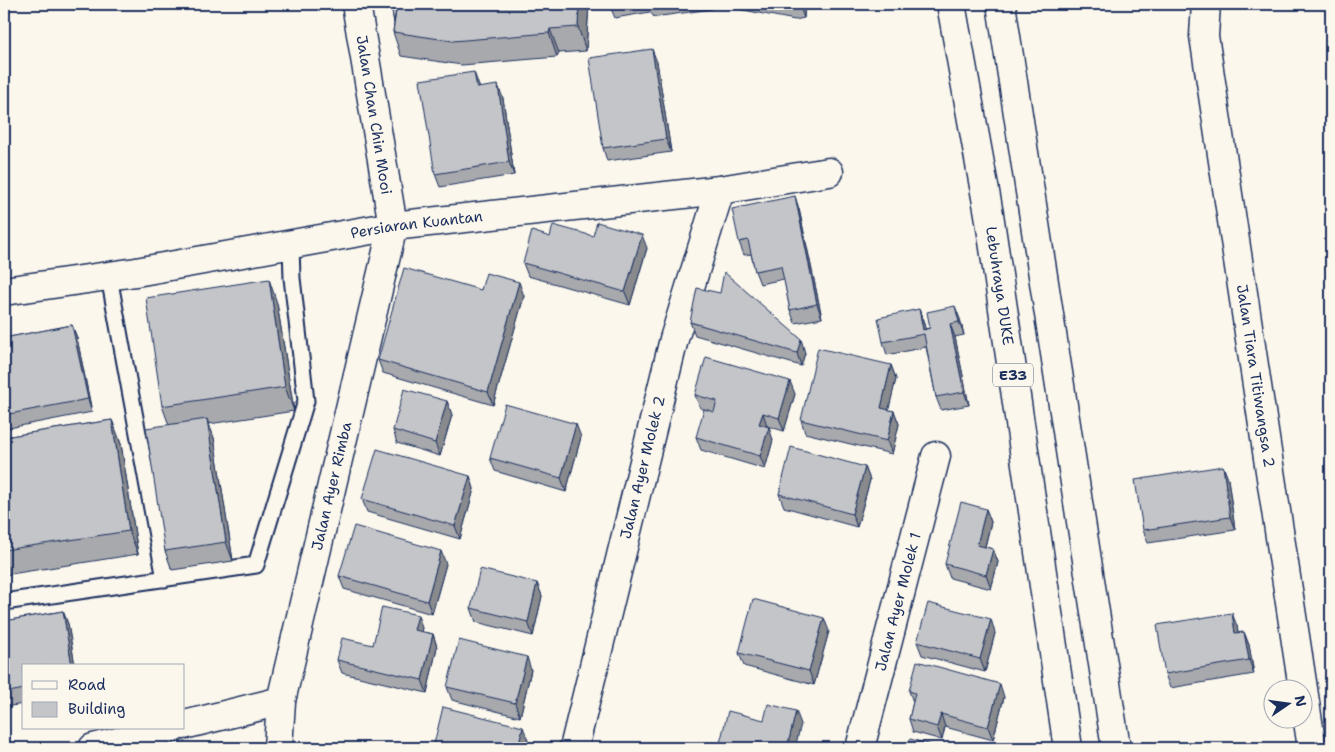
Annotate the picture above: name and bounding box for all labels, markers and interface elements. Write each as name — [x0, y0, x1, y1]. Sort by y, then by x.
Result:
street label: Jalan Chan Chin Mooi — [352, 34, 396, 196]
street label: Persiaran Kuantan — [349, 206, 484, 243]
street label: Lebuhraya DUKE — [981, 225, 1018, 346]
street label: Jalan Tiara Titiwangsa 2 — [1232, 283, 1279, 469]
road number: E33 — [993, 364, 1033, 386]
street label: Jalan Ayer Molek 2 — [616, 394, 670, 541]
street label: Jalan Ayer Rimba — [307, 419, 357, 552]
street label: Jalan Ayer Molek 1 — [870, 530, 926, 673]
legend — [22, 664, 185, 730]
text: Road — [68, 675, 106, 695]
north arrow — [1262, 680, 1312, 730]
text: N — [1291, 694, 1311, 709]
text: Building — [68, 699, 125, 719]

